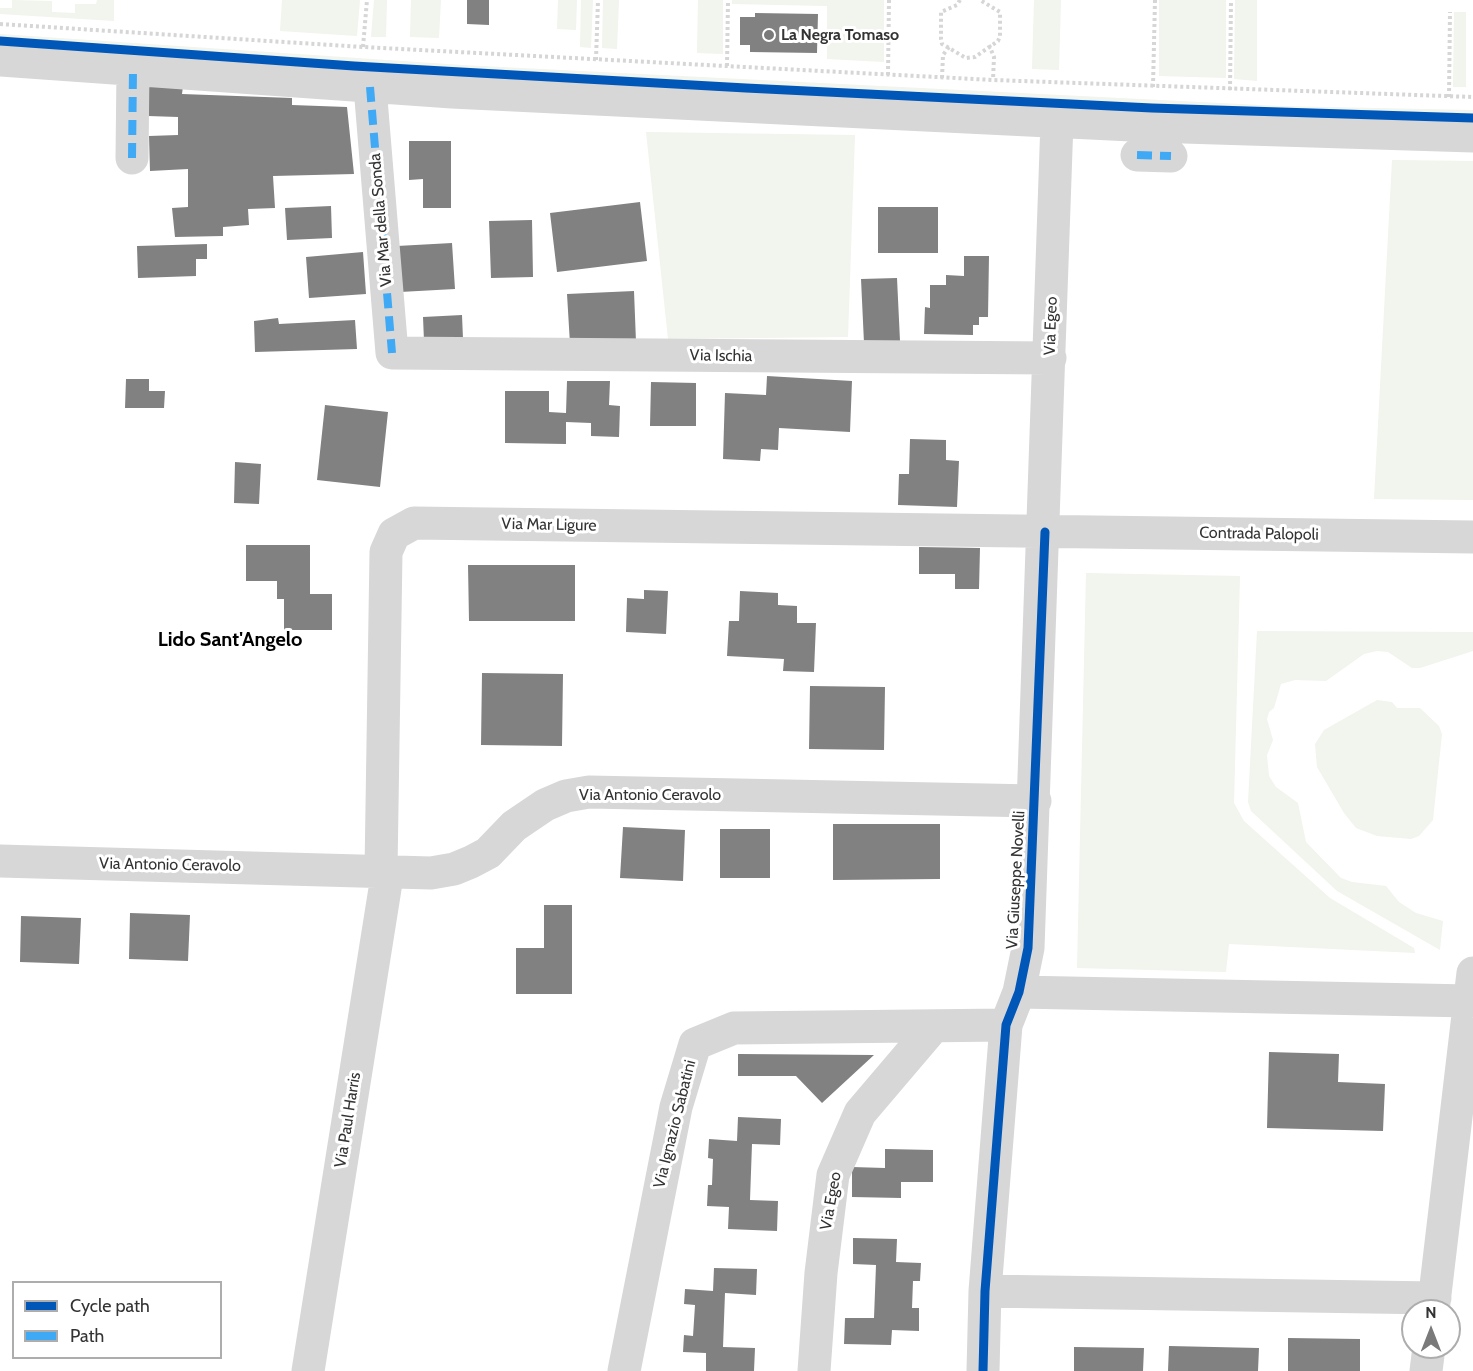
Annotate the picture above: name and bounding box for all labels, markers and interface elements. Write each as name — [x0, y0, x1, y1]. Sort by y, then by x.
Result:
place label: La Negra Tomaso — [781, 25, 899, 45]
marker: La Negra Tomaso — [762, 28, 776, 42]
street label: Via Mar della Sonda — [366, 152, 396, 288]
street label: Via Egeo — [1040, 296, 1062, 356]
street label: Via Ischia — [689, 346, 753, 366]
street label: Via Mar Ligure — [501, 515, 597, 535]
street label: Contrada Palopoli — [1199, 523, 1319, 545]
district label: Lido Sant'Angelo — [158, 628, 302, 652]
street label: Via Antonio Ceravolo — [579, 785, 721, 805]
street label: Via Giuseppe Novelli — [1003, 810, 1029, 950]
street label: Via Antonio Ceravolo — [99, 854, 241, 876]
street label: Via Ignazio Sabatini — [650, 1058, 700, 1190]
street label: Via Paul Harris — [331, 1071, 365, 1169]
street label: Via Egeo — [816, 1170, 846, 1232]
legend — [12, 1281, 222, 1359]
text: Cycle path — [70, 1295, 150, 1317]
north arrow — [1401, 1299, 1461, 1359]
text: N — [1425, 1303, 1437, 1322]
text: Path — [70, 1325, 104, 1347]

